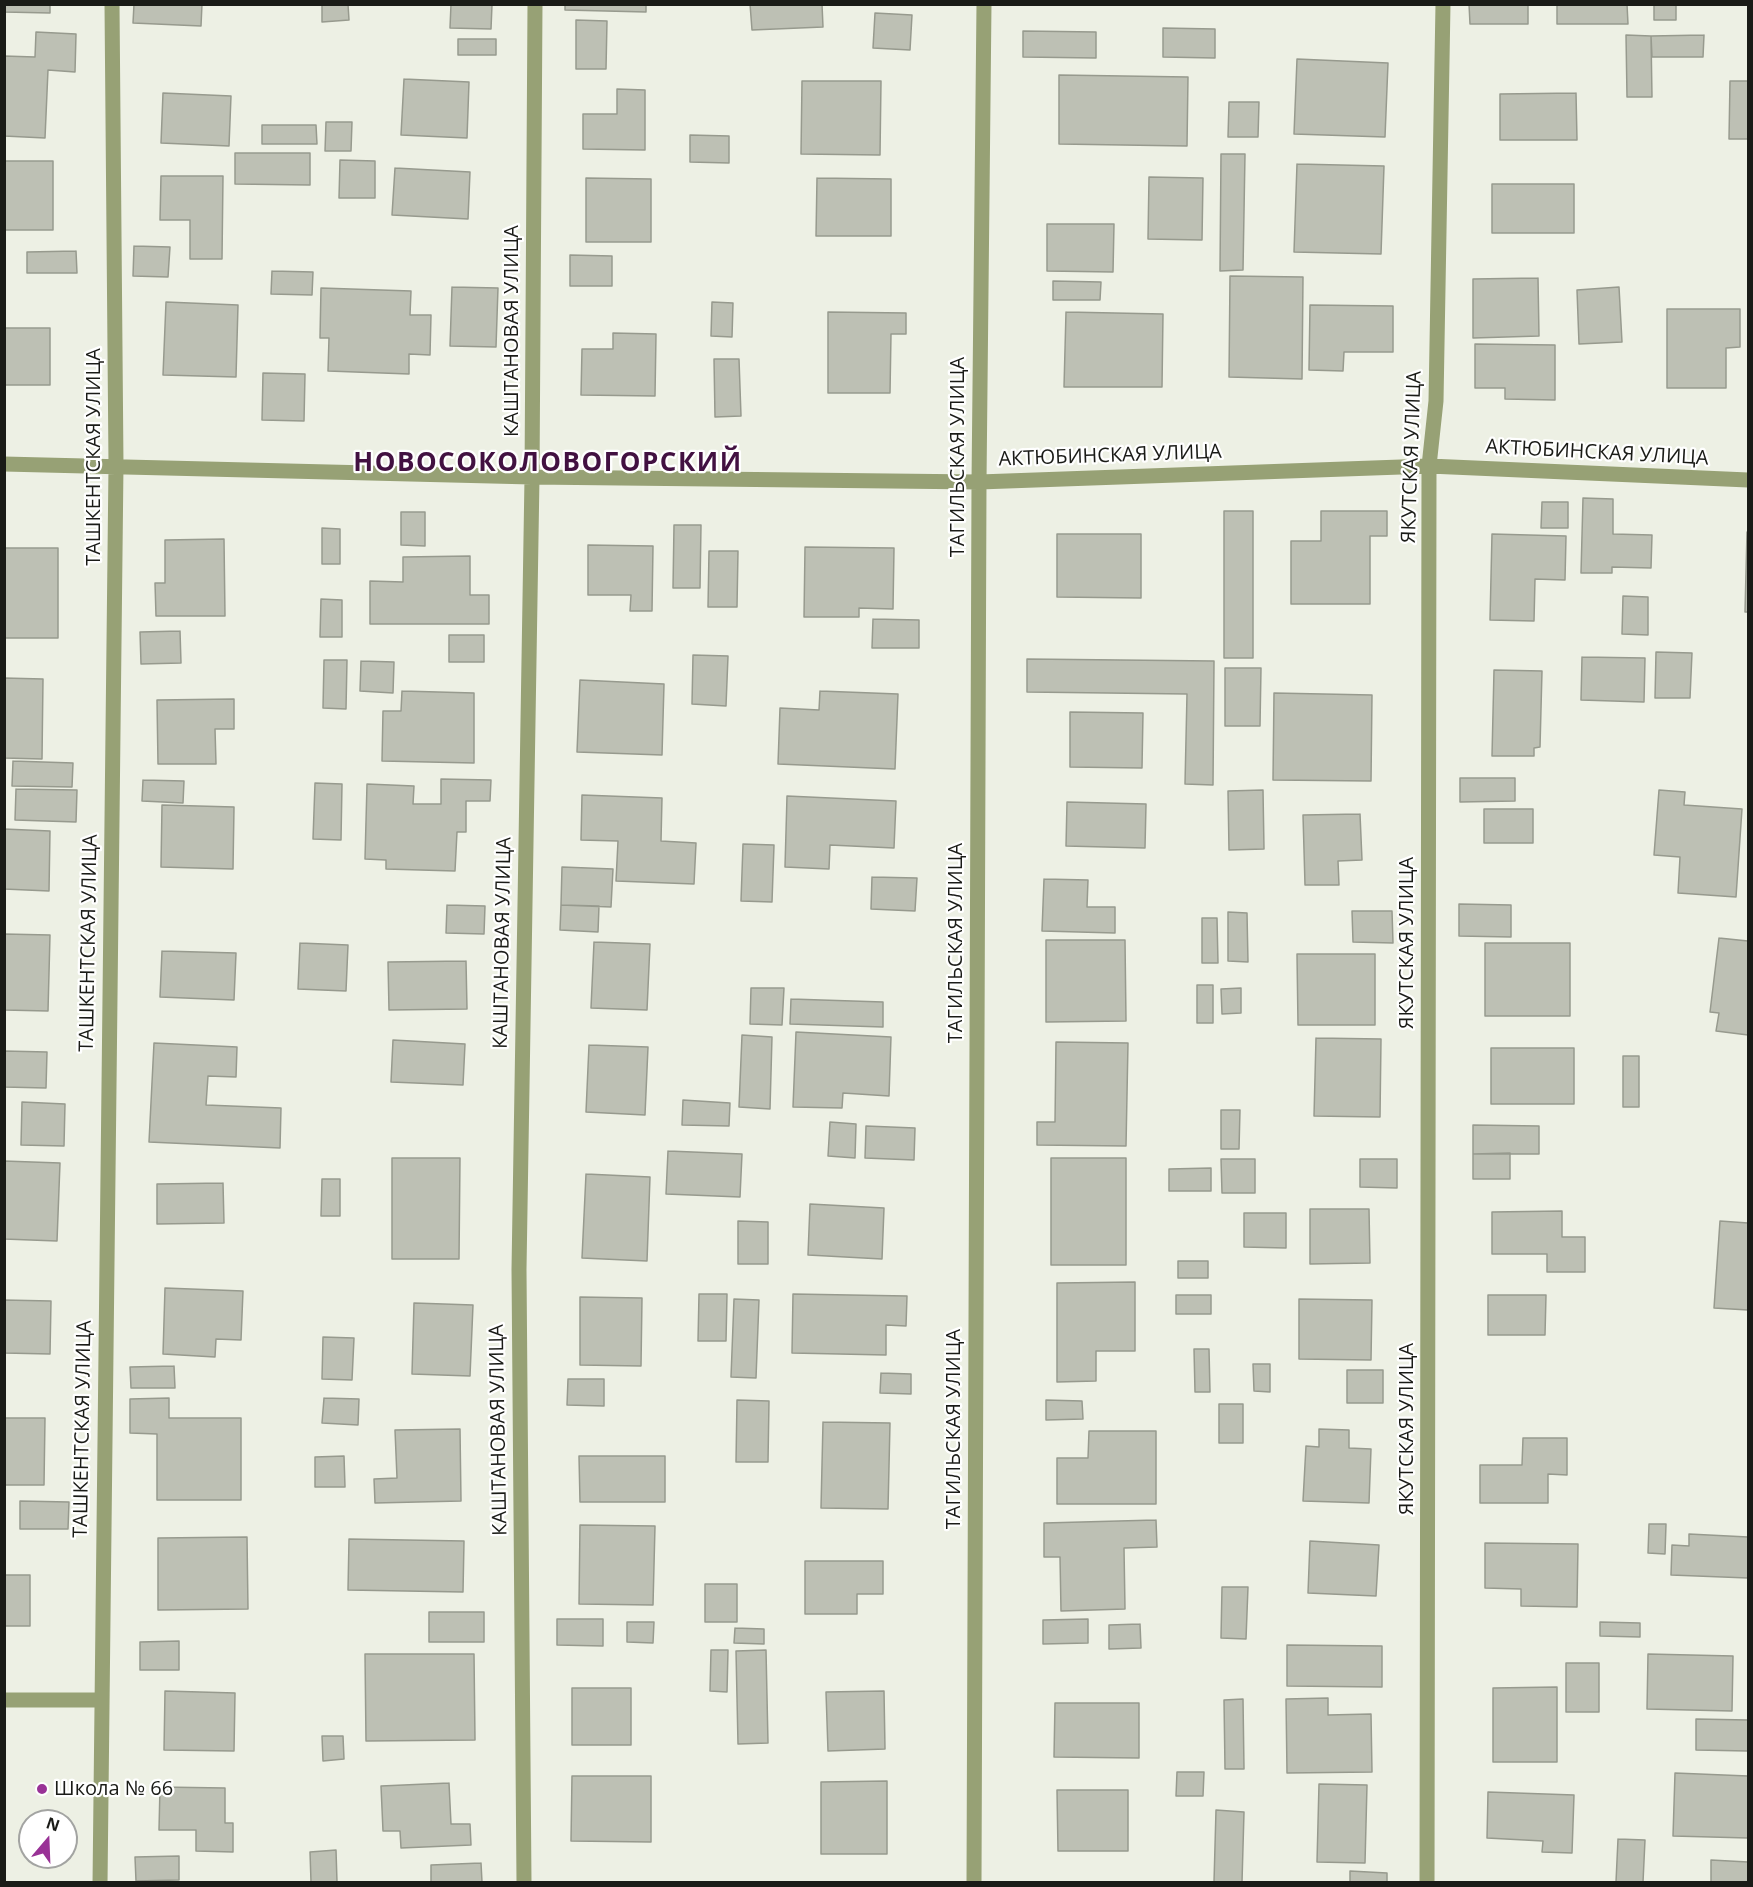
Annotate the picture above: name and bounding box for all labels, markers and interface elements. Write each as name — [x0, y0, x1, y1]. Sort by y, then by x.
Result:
street label: КАШТАНОВАЯ УЛИЦА — [500, 225, 524, 437]
street label: ТАШКЕНТСКАЯ УЛИЦА — [82, 348, 106, 566]
street label: ТАГИЛЬСКАЯ УЛИЦА — [946, 357, 970, 557]
street label: ЯКУТСКАЯ УЛИЦА — [1397, 370, 1427, 544]
street label: АКТЮБИНСКАЯ УЛИЦА — [1485, 435, 1709, 471]
street label: АКТЮБИНСКАЯ УЛИЦА — [998, 440, 1222, 472]
district label: НОВОСОКОЛОВОГОРСКИЙ — [353, 448, 743, 480]
street label: ТАШКЕНТСКАЯ УЛИЦА — [75, 834, 103, 1052]
street label: КАШТАНОВАЯ УЛИЦА — [489, 837, 517, 1049]
street label: ТАГИЛЬСКАЯ УЛИЦА — [944, 843, 968, 1043]
street label: ЯКУТСКАЯ УЛИЦА — [1395, 857, 1419, 1029]
street label: ТАШКЕНТСКАЯ УЛИЦА — [69, 1320, 97, 1538]
street label: КАШТАНОВАЯ УЛИЦА — [485, 1324, 513, 1536]
street label: ТАГИЛЬСКАЯ УЛИЦА — [942, 1329, 966, 1529]
street label: ЯКУТСКАЯ УЛИЦА — [1395, 1343, 1419, 1515]
place label: Школа № 66 — [54, 1777, 173, 1801]
marker: Школа № 66 — [35, 1782, 49, 1796]
north arrow — [18, 1809, 78, 1869]
text: N — [43, 1811, 63, 1836]

